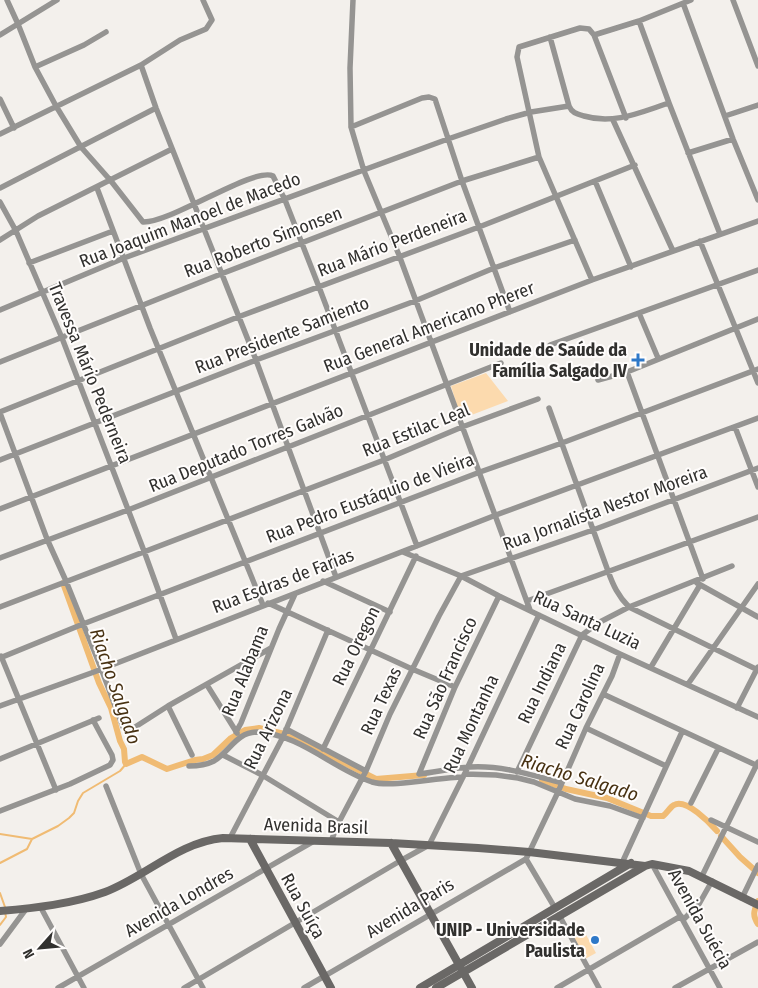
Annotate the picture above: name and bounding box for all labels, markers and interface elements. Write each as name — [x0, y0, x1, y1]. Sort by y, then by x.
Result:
street label: Rua Joaquim Manoel de Macedo — [76, 168, 304, 272]
street label: Rua Roberto Simonsen — [181, 202, 345, 282]
street label: Rua Mário Perdeneira — [314, 204, 470, 282]
street label: Rua General Americano Pherer — [320, 276, 538, 377]
street label: Travessa Mário Pederneira — [44, 279, 136, 467]
street label: Rua Presidente Samiento — [192, 292, 372, 378]
place label: Unidade de Saúde da Família Salgado IV — [469, 339, 628, 382]
marker: Unidade de Saúde da Família Salgado IV — [631, 353, 645, 367]
street label: Rua Estilac Leal — [359, 398, 473, 462]
street label: Rua Deputado Torres Galvão — [146, 399, 346, 497]
street label: Rua Pedro Eustáquio de Vieira — [263, 448, 477, 548]
street label: Rua Jornalista Nestor Moreira — [500, 461, 710, 555]
street label: Rua Esdras de Farias — [209, 544, 357, 618]
street label: Rua Santa Luzia — [530, 586, 644, 655]
street label: Rua Oregon — [327, 603, 385, 689]
street label: Rua São Francisco — [408, 613, 482, 743]
street label: Rua Alabama — [217, 622, 273, 720]
water label: Riacho Salgado — [85, 625, 146, 747]
street label: Rua Indiana — [513, 639, 571, 727]
street label: Rua Carolina — [550, 659, 610, 753]
street label: Rua Texas — [356, 663, 406, 738]
street label: Rua Montanha — [439, 671, 504, 777]
street label: Rua Arizona — [239, 685, 297, 773]
water label: Riacho Salgado — [519, 749, 641, 806]
street label: Avenida Brasil — [264, 813, 369, 839]
street label: Avenida Londres — [121, 862, 237, 942]
street label: Avenida Suécia — [663, 865, 737, 973]
street label: Rua Suíça — [276, 869, 330, 943]
street label: Avenida Paris — [362, 873, 458, 943]
place label: UNIP - Universidade Paulista — [436, 919, 585, 962]
north arrow — [15, 923, 65, 973]
marker: UNIP - Universidade Paulista — [589, 934, 601, 946]
text: N — [19, 946, 38, 961]

